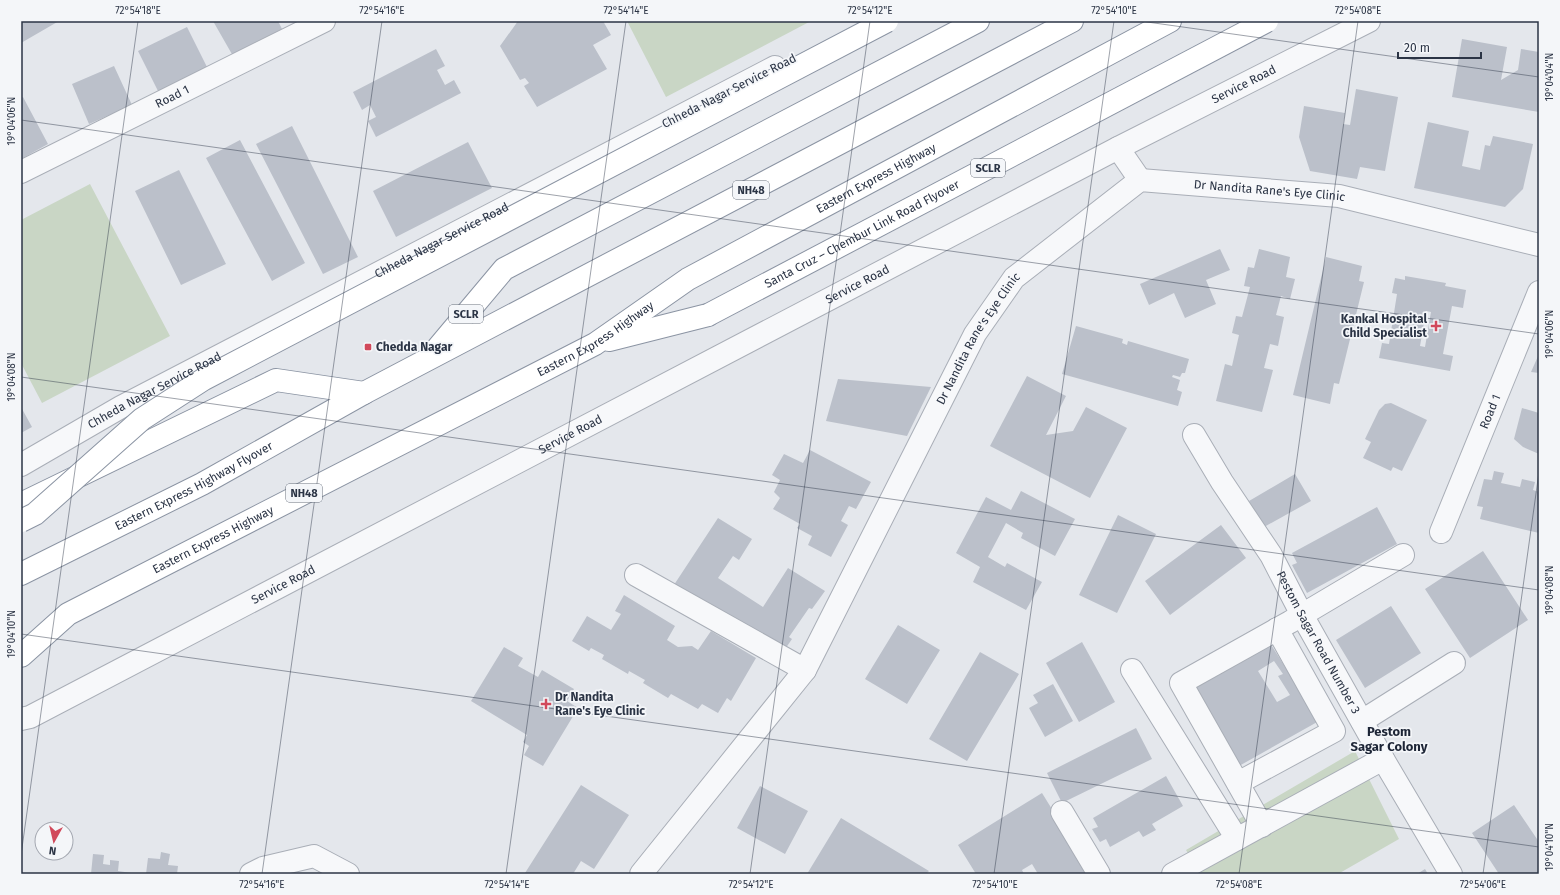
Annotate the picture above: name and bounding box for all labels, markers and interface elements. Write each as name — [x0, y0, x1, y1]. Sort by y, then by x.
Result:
text: 72°54'18"E — [115, 5, 161, 17]
text: 72°54'16"E — [359, 5, 405, 17]
text: 72°54'14"E — [604, 5, 648, 17]
text: 72°54'12"E — [847, 5, 893, 17]
text: 72°54'10"E — [1091, 5, 1137, 17]
text: 72°54'08"E — [1335, 5, 1381, 17]
scale bar — [1398, 34, 1481, 60]
text: 20 m — [1404, 41, 1430, 55]
street label: Chheda Nagar Service Road — [659, 51, 799, 131]
text: 19°04'04"N — [1544, 53, 1556, 101]
street label: Service Road — [1209, 62, 1278, 106]
street label: Road 1 — [153, 82, 192, 111]
text: 19°04'06"N — [6, 97, 18, 145]
street label: Eastern Express Highway — [814, 140, 939, 216]
road number: SCLR — [971, 159, 1005, 177]
street label: Santa Cruz – Chembur Link Road Flyover — [762, 177, 962, 291]
street label: Dr Nandita Rane's Eye Clinic — [1193, 177, 1347, 204]
road number: NH48 — [733, 181, 769, 199]
street label: Chheda Nagar Service Road — [372, 200, 511, 281]
street label: Service Road — [823, 262, 892, 307]
street label: Dr Nandita Rane's Eye Clinic — [933, 269, 1023, 407]
street label: Eastern Express Highway — [535, 298, 656, 379]
road number: SCLR — [449, 305, 483, 323]
text: 19°04'06"N — [1544, 310, 1556, 358]
place label: Kankal Hospital Child Specialist — [1341, 312, 1427, 340]
marker: Kankal Hospital Child Specialist — [1430, 320, 1442, 332]
place label: Chedda Nagar — [376, 340, 452, 354]
marker: Chedda Nagar — [363, 342, 373, 352]
street label: Chheda Nagar Service Road — [85, 349, 224, 432]
text: 19°04'08"N — [6, 352, 18, 402]
street label: Road 1 — [1477, 392, 1503, 431]
street label: Service Road — [536, 412, 605, 457]
street label: Eastern Express Highway Flyover — [113, 439, 275, 533]
road number: NH48 — [286, 484, 322, 502]
street label: Eastern Express Highway — [150, 503, 276, 576]
street label: Service Road — [249, 562, 317, 607]
text: 19°04'08"N — [1544, 565, 1556, 615]
street label: Pestom Sagar Road Number 3 — [1274, 569, 1363, 716]
text: 19°04'10"N — [6, 610, 18, 658]
place label: Dr Nandita Rane's Eye Clinic — [555, 690, 645, 718]
marker: Dr Nandita Rane's Eye Clinic — [540, 698, 552, 710]
district label: Pestom Sagar Colony — [1350, 724, 1428, 754]
north arrow — [34, 821, 74, 861]
text: 19°04'10"N — [1544, 823, 1556, 871]
text: N — [48, 843, 57, 857]
text: 72°54'16"E — [239, 879, 285, 891]
text: 72°54'14"E — [485, 879, 529, 891]
text: 72°54'12"E — [728, 879, 774, 891]
text: 72°54'10"E — [972, 879, 1018, 891]
text: 72°54'08"E — [1216, 879, 1262, 891]
text: 72°54'06"E — [1460, 879, 1506, 891]

